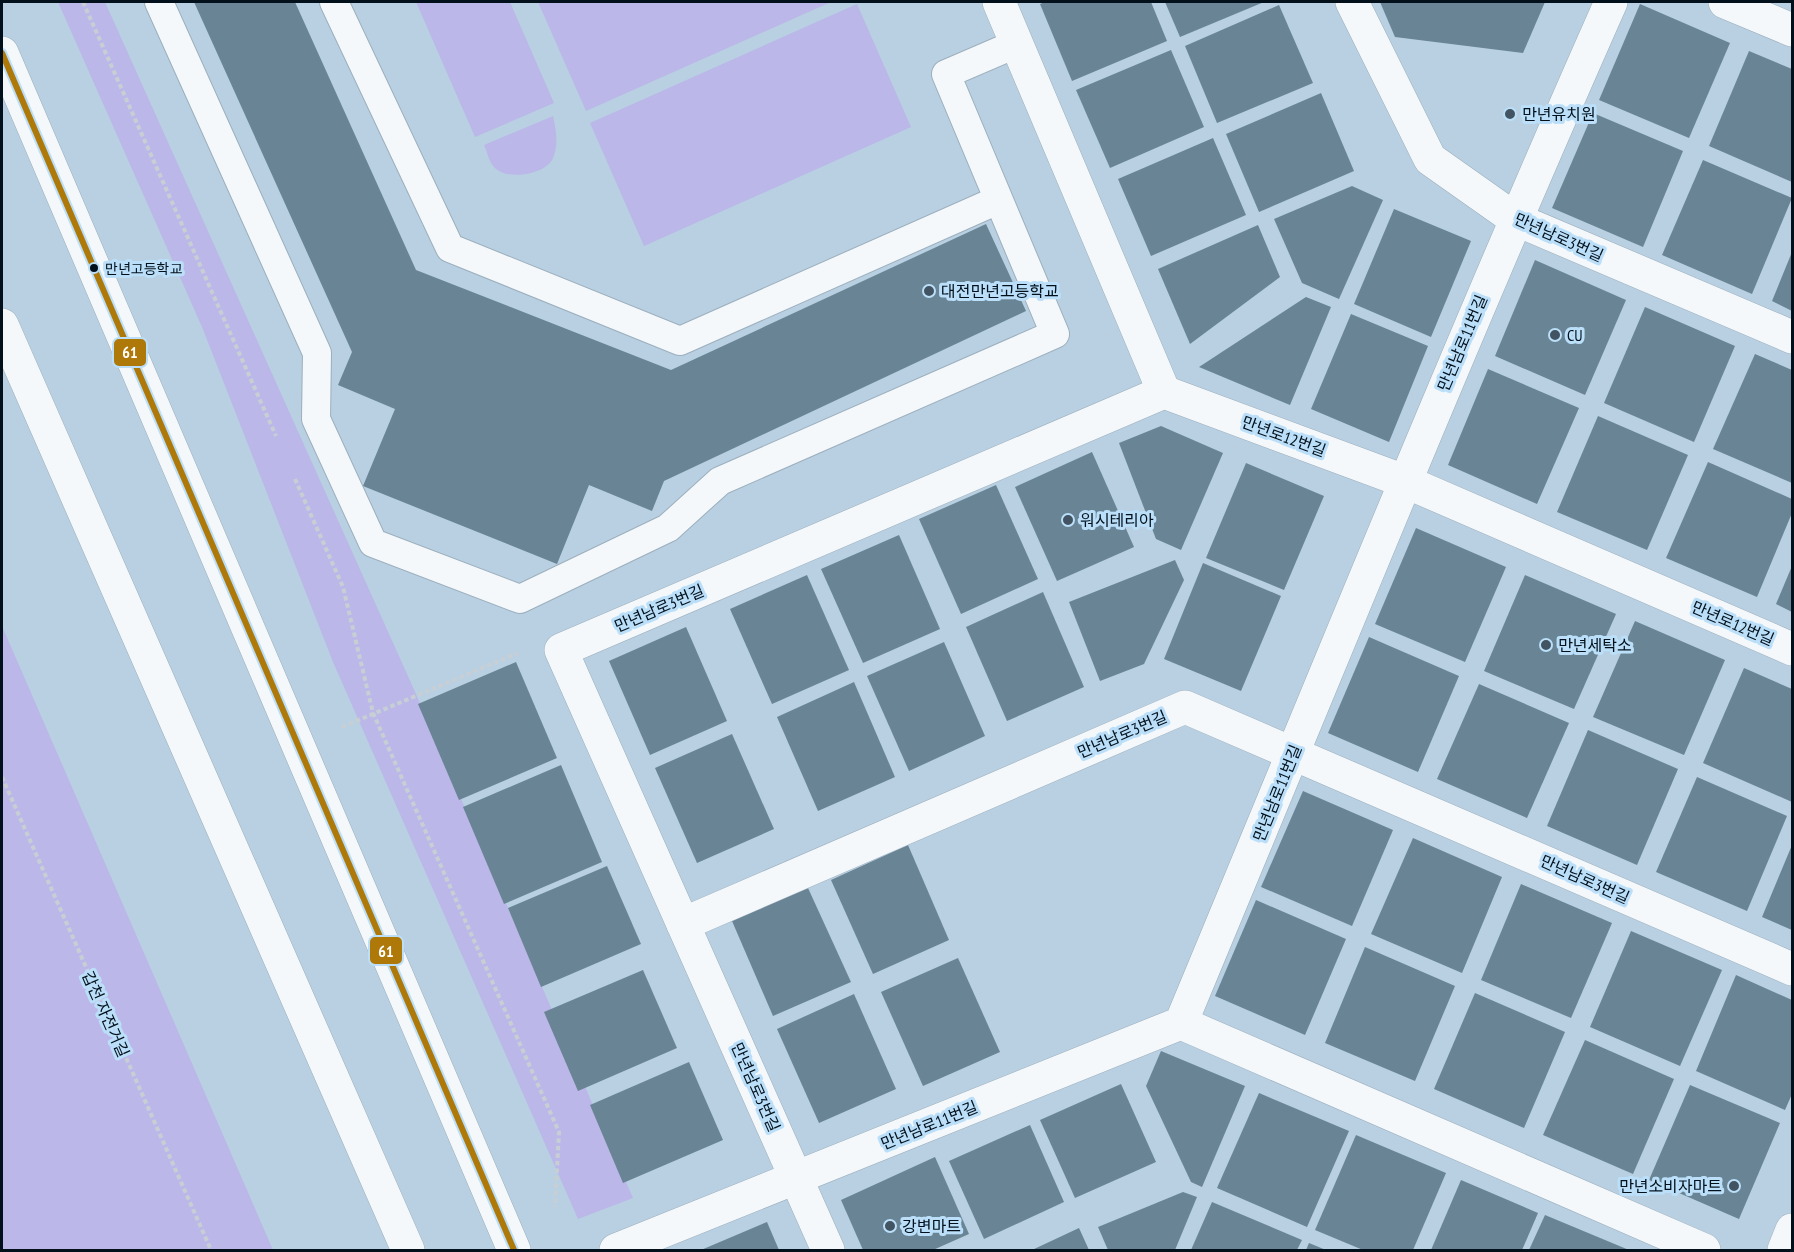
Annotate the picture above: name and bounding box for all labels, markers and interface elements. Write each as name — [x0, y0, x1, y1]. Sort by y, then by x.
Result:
place label: 만년유치원 — [1522, 104, 1596, 124]
marker: 만년유치원 — [1503, 107, 1517, 121]
street label: 만년남로3번길 — [1511, 208, 1607, 266]
place label: 만년고등학교 — [105, 260, 182, 278]
marker: 만년고등학교 — [88, 262, 100, 274]
place label: 대전만년고등학교 — [941, 281, 1059, 301]
marker: 대전만년고등학교 — [922, 284, 936, 298]
street label: 만년남로11번길 — [1433, 292, 1491, 394]
place label: CU — [1567, 325, 1583, 345]
marker: CU — [1548, 328, 1562, 342]
line badge: 61 — [113, 338, 147, 367]
text: 61 — [122, 342, 138, 362]
street label: 만년로12번길 — [1239, 412, 1329, 460]
place label: 워시테리아 — [1080, 510, 1154, 530]
marker: 워시테리아 — [1061, 513, 1075, 527]
street label: 만년남로3번길 — [611, 580, 707, 636]
street label: 만년로12번길 — [1689, 597, 1777, 649]
place label: 만년세탁소 — [1558, 635, 1632, 655]
marker: 만년세탁소 — [1539, 638, 1553, 652]
street label: 만년남로3번길 — [1074, 706, 1170, 762]
street label: 만년남로11번길 — [1248, 742, 1306, 844]
street label: 만년남로3번길 — [1537, 850, 1633, 908]
line badge: 61 — [369, 936, 403, 965]
text: 61 — [378, 941, 394, 961]
street label: 갑천 자전거길 — [78, 968, 134, 1060]
street label: 만년남로3번길 — [727, 1039, 785, 1135]
street label: 만년남로11번길 — [878, 1096, 980, 1154]
place label: 만년소비자마트 — [1619, 1176, 1722, 1196]
marker: 만년소비자마트 — [1727, 1179, 1741, 1193]
place label: 강변마트 — [902, 1216, 961, 1236]
marker: 강변마트 — [883, 1219, 897, 1233]

